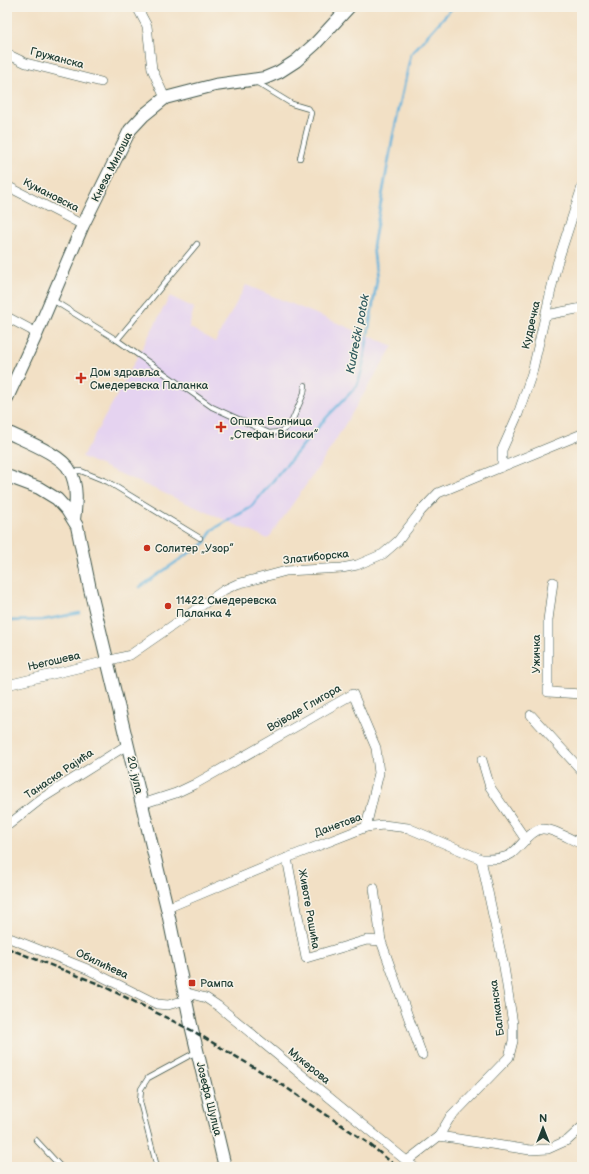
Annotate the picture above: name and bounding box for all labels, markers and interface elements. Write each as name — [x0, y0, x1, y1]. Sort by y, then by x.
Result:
street label: Гружанска — [29, 45, 86, 72]
street label: Кнеза Милоша — [89, 130, 135, 204]
street label: Кумановска — [21, 175, 82, 215]
water label: Kudrečki potok — [343, 292, 373, 375]
street label: Кудречка — [519, 299, 543, 350]
place label: Дом здравља Смедеревска Паланка — [90, 366, 209, 392]
marker: Дом здравља Смедеревска Паланка — [75, 372, 87, 384]
place label: Општа Болница „Стефан Високи” — [230, 415, 319, 441]
marker: Општа Болница „Стефан Високи” — [215, 421, 227, 433]
place label: Солитер „Узор” — [155, 542, 234, 555]
marker: Солитер „Узор” — [142, 543, 152, 553]
street label: Златиборска — [283, 547, 350, 567]
place label: 11422 Смедеревска Паланка 4 — [176, 594, 277, 620]
marker: 11422 Смедеревска Паланка 4 — [163, 601, 173, 611]
street label: Ужичка — [530, 634, 543, 673]
street label: Његошева — [27, 649, 82, 673]
street label: Војводе Глигора — [265, 681, 344, 734]
street label: Танаска Рајића — [22, 746, 96, 802]
street label: 20. јула — [124, 755, 146, 796]
street label: Данетова — [312, 810, 364, 840]
street label: Животе Рашића — [296, 868, 323, 951]
street label: Обилићева — [74, 946, 131, 982]
place label: Рампа — [200, 977, 234, 990]
marker: Рампа — [187, 978, 197, 988]
street label: Балканска — [487, 979, 507, 1037]
street label: Мукерова — [285, 1045, 333, 1087]
street label: Јозефа Шулца — [194, 1061, 225, 1138]
north arrow — [523, 1108, 563, 1148]
text: N — [539, 1112, 547, 1125]

